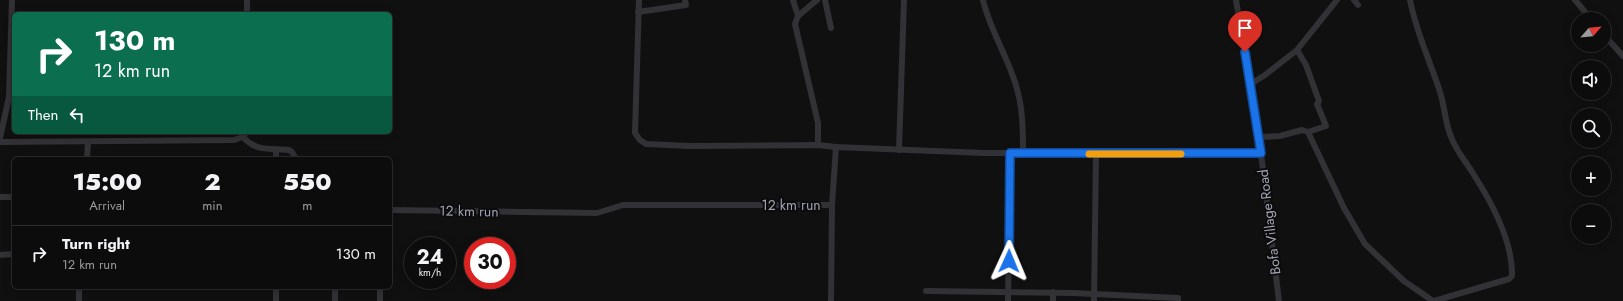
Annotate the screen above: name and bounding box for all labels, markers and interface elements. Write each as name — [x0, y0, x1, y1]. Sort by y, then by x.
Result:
pin — [1228, 11, 1262, 52]
north arrow — [1571, 12, 1611, 52]
map controls — [1571, 12, 1611, 244]
icon: arrive — [1234, 17, 1256, 39]
text: 130 m — [94, 20, 176, 61]
icon: right — [28, 28, 80, 80]
text: 12 km run — [94, 58, 170, 84]
button: sound — [1571, 60, 1611, 100]
text: Then — [28, 104, 58, 126]
icon: left — [66, 104, 88, 126]
button: search — [1571, 108, 1611, 148]
button: + — [1571, 156, 1611, 196]
text: 15:00 — [72, 164, 142, 199]
text: 2 — [204, 164, 221, 199]
text: 550 — [283, 164, 332, 199]
street label: Bofa Village Road — [1253, 168, 1285, 276]
street label: 12 km run — [761, 195, 821, 215]
text: Arrival — [89, 196, 125, 215]
text: min — [202, 196, 223, 215]
text: m — [302, 196, 312, 215]
street label: 12 km run — [439, 200, 499, 222]
button: − — [1571, 204, 1611, 244]
text: Turn right — [62, 233, 130, 255]
speed limit sign: 30 — [464, 237, 516, 289]
position arrow — [988, 240, 1030, 282]
icon: right — [28, 243, 50, 265]
text: 130 m — [336, 243, 376, 265]
text: 24 — [416, 243, 444, 272]
text: 12 km run — [62, 255, 117, 274]
text: km/h — [419, 265, 441, 280]

